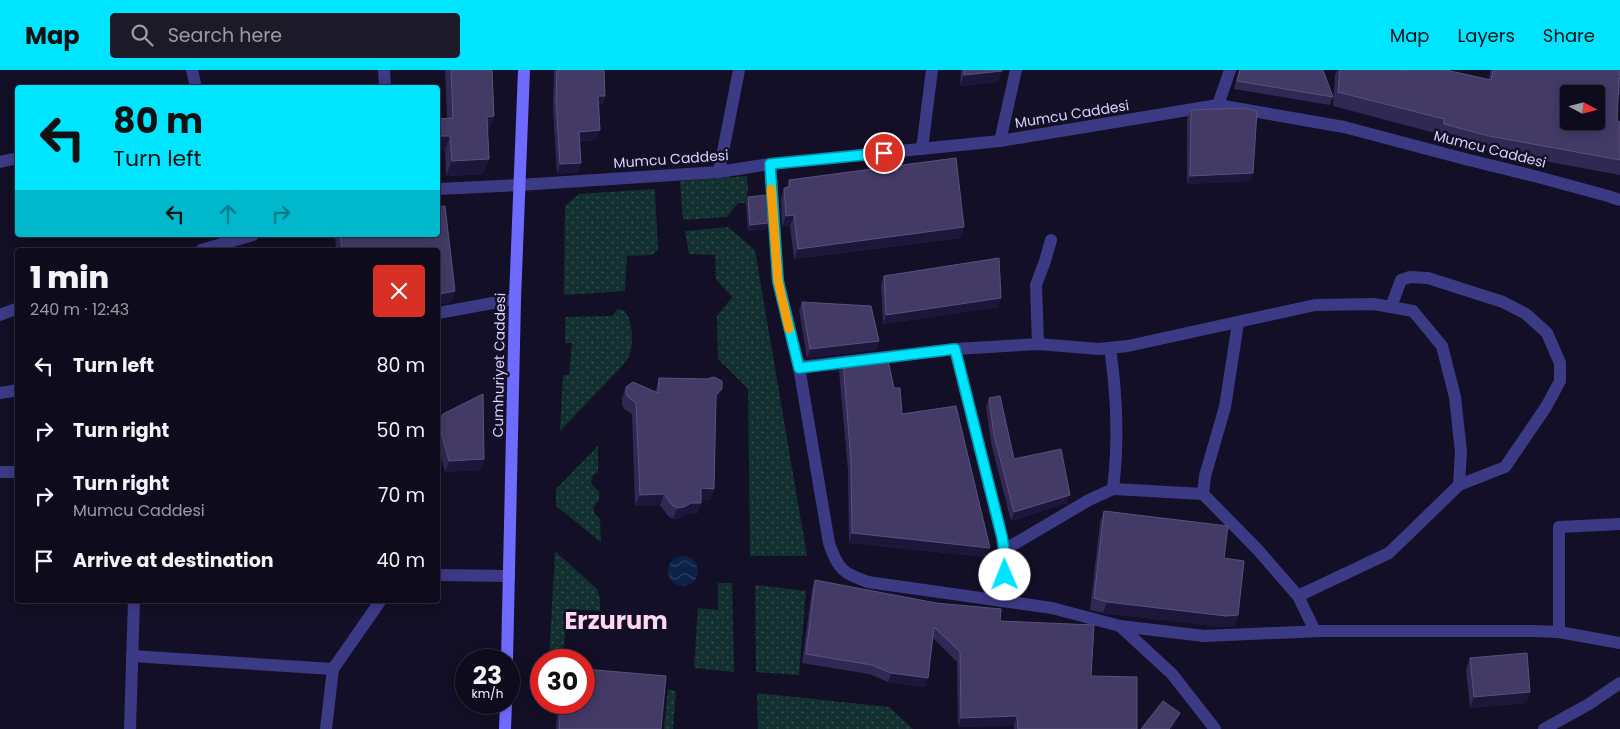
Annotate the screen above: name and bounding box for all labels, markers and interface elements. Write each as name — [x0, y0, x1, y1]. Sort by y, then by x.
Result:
search box — [110, 13, 460, 58]
text: Map — [25, 19, 80, 52]
icon: search — [128, 21, 156, 49]
text: Search here — [168, 22, 282, 49]
text: Map — [1390, 23, 1430, 48]
text: Layers — [1458, 23, 1515, 48]
text: Share — [1543, 23, 1595, 48]
north arrow — [1560, 85, 1605, 130]
map controls — [1560, 85, 1605, 130]
street label: Mumcu Caddesi — [1014, 95, 1130, 133]
text: 80 m — [113, 96, 203, 145]
icon: left — [30, 105, 95, 170]
street label: Mumcu Caddesi — [1432, 125, 1548, 173]
pin — [863, 132, 905, 174]
icon: arrive — [870, 139, 898, 167]
text: Turn left — [113, 143, 201, 174]
street label: Mumcu Caddesi — [613, 145, 729, 173]
icon: left — [161, 200, 189, 228]
icon: ahead — [214, 200, 242, 228]
icon: right — [267, 200, 295, 228]
text: 1 min — [30, 256, 109, 299]
button: close — [373, 265, 425, 317]
street label: Cumhuriyet Caddesi — [488, 292, 510, 438]
text: 240 m · 12:43 — [30, 298, 129, 321]
icon: left — [30, 352, 58, 380]
text: Turn left — [73, 352, 154, 379]
text: 80 m — [376, 352, 425, 379]
icon: right — [30, 417, 58, 445]
text: Turn right — [73, 417, 169, 444]
text: 50 m — [376, 417, 425, 444]
text: Turn right — [73, 470, 169, 497]
icon: right — [30, 482, 58, 510]
text: 70 m — [378, 482, 425, 509]
text: Mumcu Caddesi — [73, 499, 205, 522]
icon: arrive — [30, 547, 58, 575]
text: Arrive at destination — [73, 547, 274, 574]
text: 40 m — [376, 547, 425, 574]
position arrow — [978, 548, 1030, 600]
district label: Erzurum — [564, 604, 668, 637]
speed limit sign: 30 — [530, 649, 595, 714]
text: 23 — [473, 658, 502, 693]
text: km/h — [472, 685, 503, 702]

